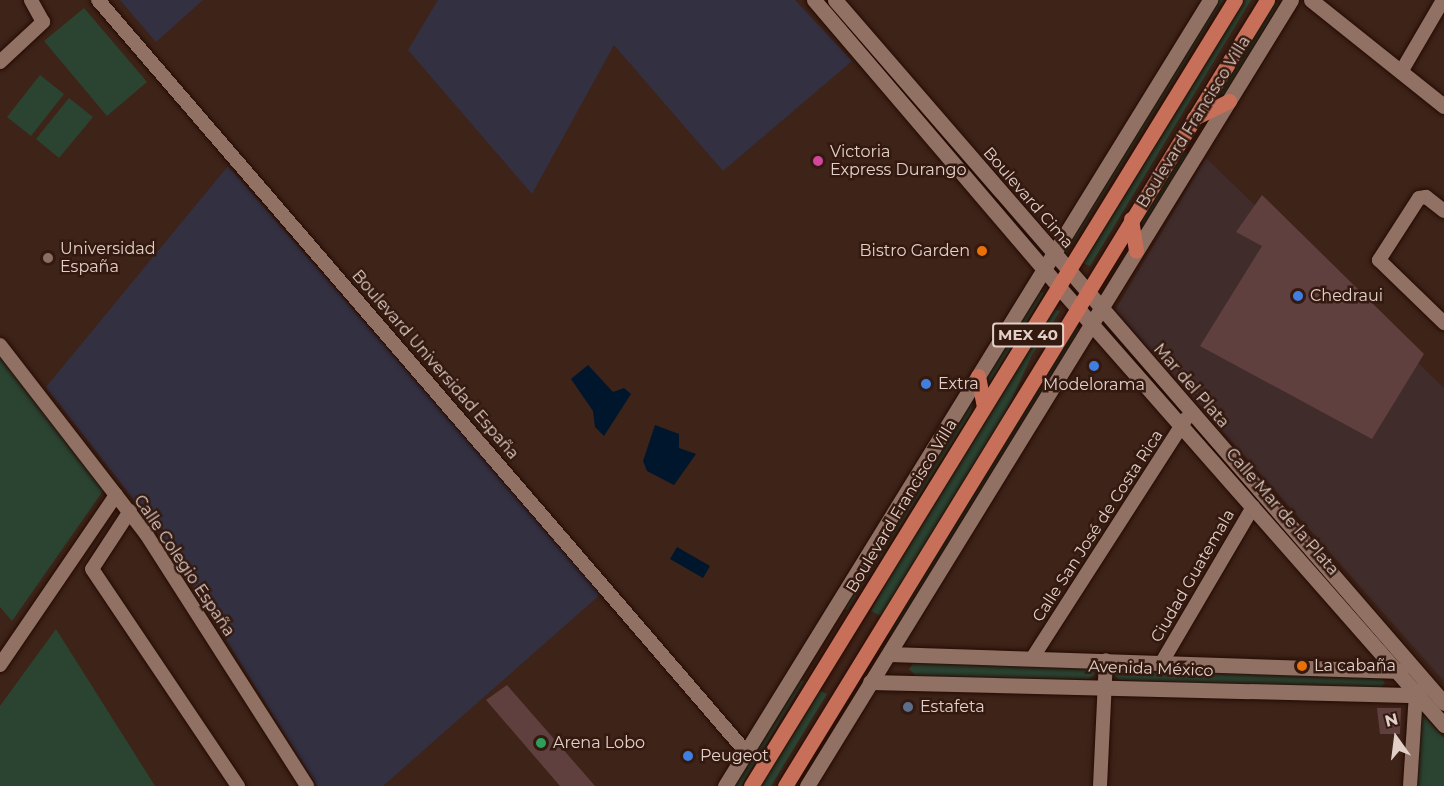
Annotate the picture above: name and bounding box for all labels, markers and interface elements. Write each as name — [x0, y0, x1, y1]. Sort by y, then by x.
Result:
street label: Boulevard Francisco Villa — [1133, 33, 1255, 211]
place label: Victoria Express Durango — [830, 142, 967, 180]
street label: Boulevard Cima — [979, 143, 1077, 253]
marker: Victoria Express Durango — [811, 154, 825, 168]
place label: Universidad España — [60, 239, 156, 277]
place label: Bistro Garden — [860, 241, 970, 261]
marker: Bistro Garden — [975, 244, 989, 258]
marker: Universidad España — [41, 251, 55, 265]
street label: Boulevard Universidad España — [348, 267, 522, 463]
place label: Chedraui — [1310, 286, 1383, 306]
marker: Chedraui — [1291, 289, 1305, 303]
road number: MEX 40 — [992, 323, 1064, 347]
street label: Mar del Plata — [1149, 340, 1233, 432]
marker: Modelorama — [1087, 359, 1101, 373]
place label: Extra — [938, 374, 979, 394]
place label: Modelorama — [1043, 375, 1145, 395]
marker: Extra — [919, 377, 933, 391]
street label: Boulevard Francisco Villa — [843, 416, 961, 596]
street label: Calle San José de Costa Rica — [1029, 427, 1167, 625]
street label: Calle Mar de la Plata — [1222, 445, 1342, 579]
street label: Calle Colegio España — [129, 492, 239, 640]
street label: Ciudad Guatemala — [1147, 506, 1239, 646]
place label: La cabaña — [1314, 656, 1396, 676]
street label: Avenida México — [1088, 657, 1214, 681]
marker: La cabaña — [1295, 659, 1309, 673]
place label: Estafeta — [920, 697, 985, 717]
marker: Estafeta — [901, 700, 915, 714]
north arrow — [1366, 708, 1426, 768]
text: N — [1383, 709, 1400, 731]
place label: Arena Lobo — [553, 733, 645, 753]
marker: Arena Lobo — [534, 736, 548, 750]
place label: Peugeot — [700, 746, 769, 766]
marker: Peugeot — [681, 749, 695, 763]

